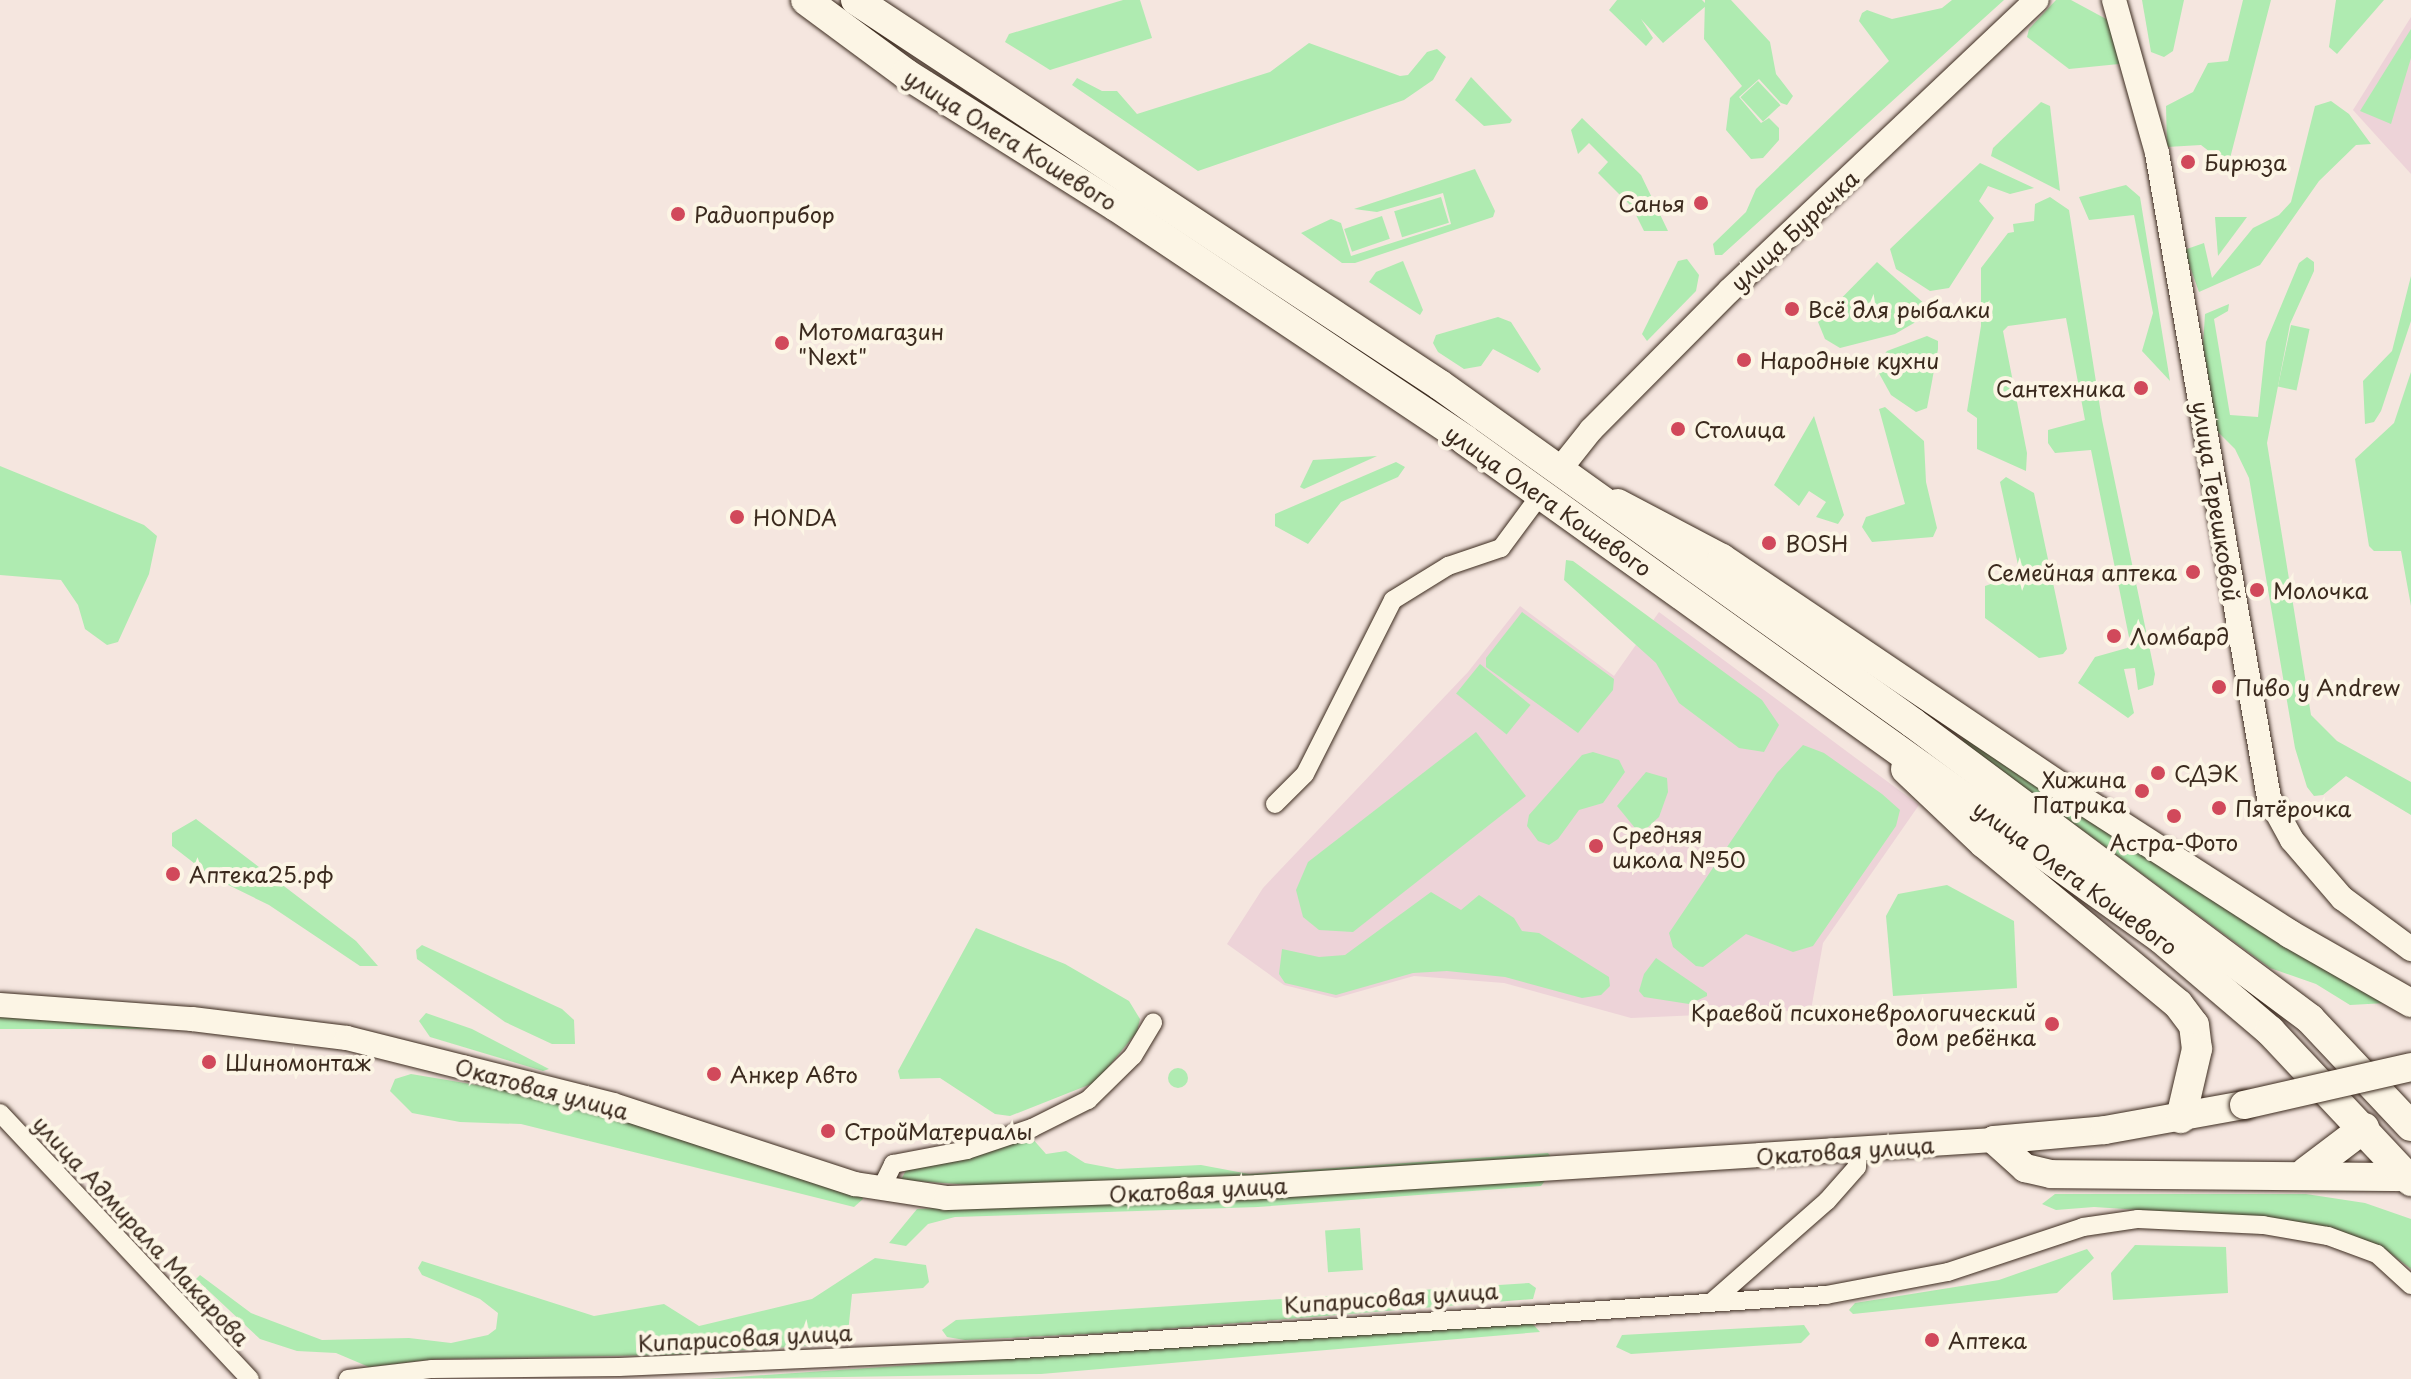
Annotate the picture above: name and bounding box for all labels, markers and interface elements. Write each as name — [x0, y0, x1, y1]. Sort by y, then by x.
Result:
street label: улица Олега Кошевого — [899, 62, 1123, 216]
place label: Бирюза — [2204, 149, 2287, 175]
marker: Бирюза — [2179, 153, 2197, 171]
street label: улица Бурачка — [1724, 164, 1864, 296]
place label: Санья — [1618, 190, 1685, 216]
marker: Санья — [1692, 194, 1710, 212]
place label: Радиоприбор — [694, 201, 835, 227]
marker: Радиоприбор — [669, 205, 687, 223]
place label: Всё для рыбалки — [1808, 296, 1990, 322]
marker: Всё для рыбалки — [1783, 300, 1801, 318]
place label: Мотомагазин "Next" — [798, 317, 944, 368]
marker: Мотомагазин "Next" — [773, 334, 791, 352]
place label: Народные кухни — [1760, 347, 1941, 373]
marker: Народные кухни — [1735, 351, 1753, 369]
place label: Сантехника — [1996, 375, 2125, 401]
marker: Сантехника — [2132, 379, 2150, 397]
street label: улица Терешковой — [2188, 398, 2246, 604]
place label: Столица — [1694, 416, 1785, 442]
street label: улица Олега Кошевого — [1440, 418, 1658, 582]
marker: Столица — [1669, 420, 1687, 438]
place label: HONDA — [753, 504, 837, 530]
marker: HONDA — [728, 508, 746, 526]
place label: BOSH — [1785, 530, 1848, 556]
marker: BOSH — [1760, 534, 1778, 552]
place label: Семейная аптека — [1986, 559, 2177, 585]
marker: Семейная аптека — [2184, 563, 2202, 581]
place label: Молочка — [2273, 577, 2368, 603]
marker: Молочка — [2248, 581, 2266, 599]
place label: Ломбард — [2130, 623, 2229, 649]
marker: Ломбард — [2105, 627, 2123, 645]
place label: Пиво у Andrew — [2235, 674, 2401, 700]
marker: Пиво у Andrew — [2210, 678, 2228, 696]
place label: СДЭК — [2174, 760, 2239, 786]
marker: СДЭК — [2149, 764, 2167, 782]
place label: Хижина Патрика — [2033, 765, 2126, 816]
marker: Хижина Патрика — [2133, 782, 2151, 800]
street label: улица Олега Кошевого — [1968, 793, 2184, 961]
place label: Пятёрочка — [2235, 795, 2351, 821]
marker: Пятёрочка — [2210, 799, 2228, 817]
marker: Астра-Фото — [2165, 807, 2183, 825]
place label: Средняя школа №50 — [1612, 820, 1747, 872]
place label: Астра-Фото — [2110, 829, 2238, 855]
marker: Средняя школа №50 — [1587, 837, 1605, 855]
place label: Аптека25.рф — [189, 861, 334, 887]
marker: Аптека25.рф — [164, 865, 182, 883]
place label: Краевой психоневрологический дом ребёнка — [1691, 998, 2036, 1050]
marker: Краевой психоневрологический дом ребёнка — [2043, 1015, 2061, 1033]
place label: Шиномонтаж — [225, 1049, 371, 1075]
street label: Окатовая улица — [452, 1052, 632, 1124]
marker: Шиномонтаж — [200, 1053, 218, 1071]
place label: Анкер Авто — [730, 1061, 859, 1087]
marker: Анкер Авто — [705, 1065, 723, 1083]
street label: улица Адмирала Макарова — [28, 1109, 256, 1351]
place label: СтройМатериалы — [844, 1118, 1032, 1144]
marker: СтройМатериалы — [819, 1122, 837, 1140]
street label: Окатовая улица — [1755, 1131, 1935, 1169]
street label: Окатовая улица — [1108, 1171, 1288, 1207]
street label: Кипарисовая улица — [1283, 1276, 1499, 1318]
street label: Кипарисовая улица — [637, 1318, 853, 1356]
place label: Аптека — [1948, 1327, 2027, 1353]
marker: Аптека — [1923, 1331, 1941, 1349]

